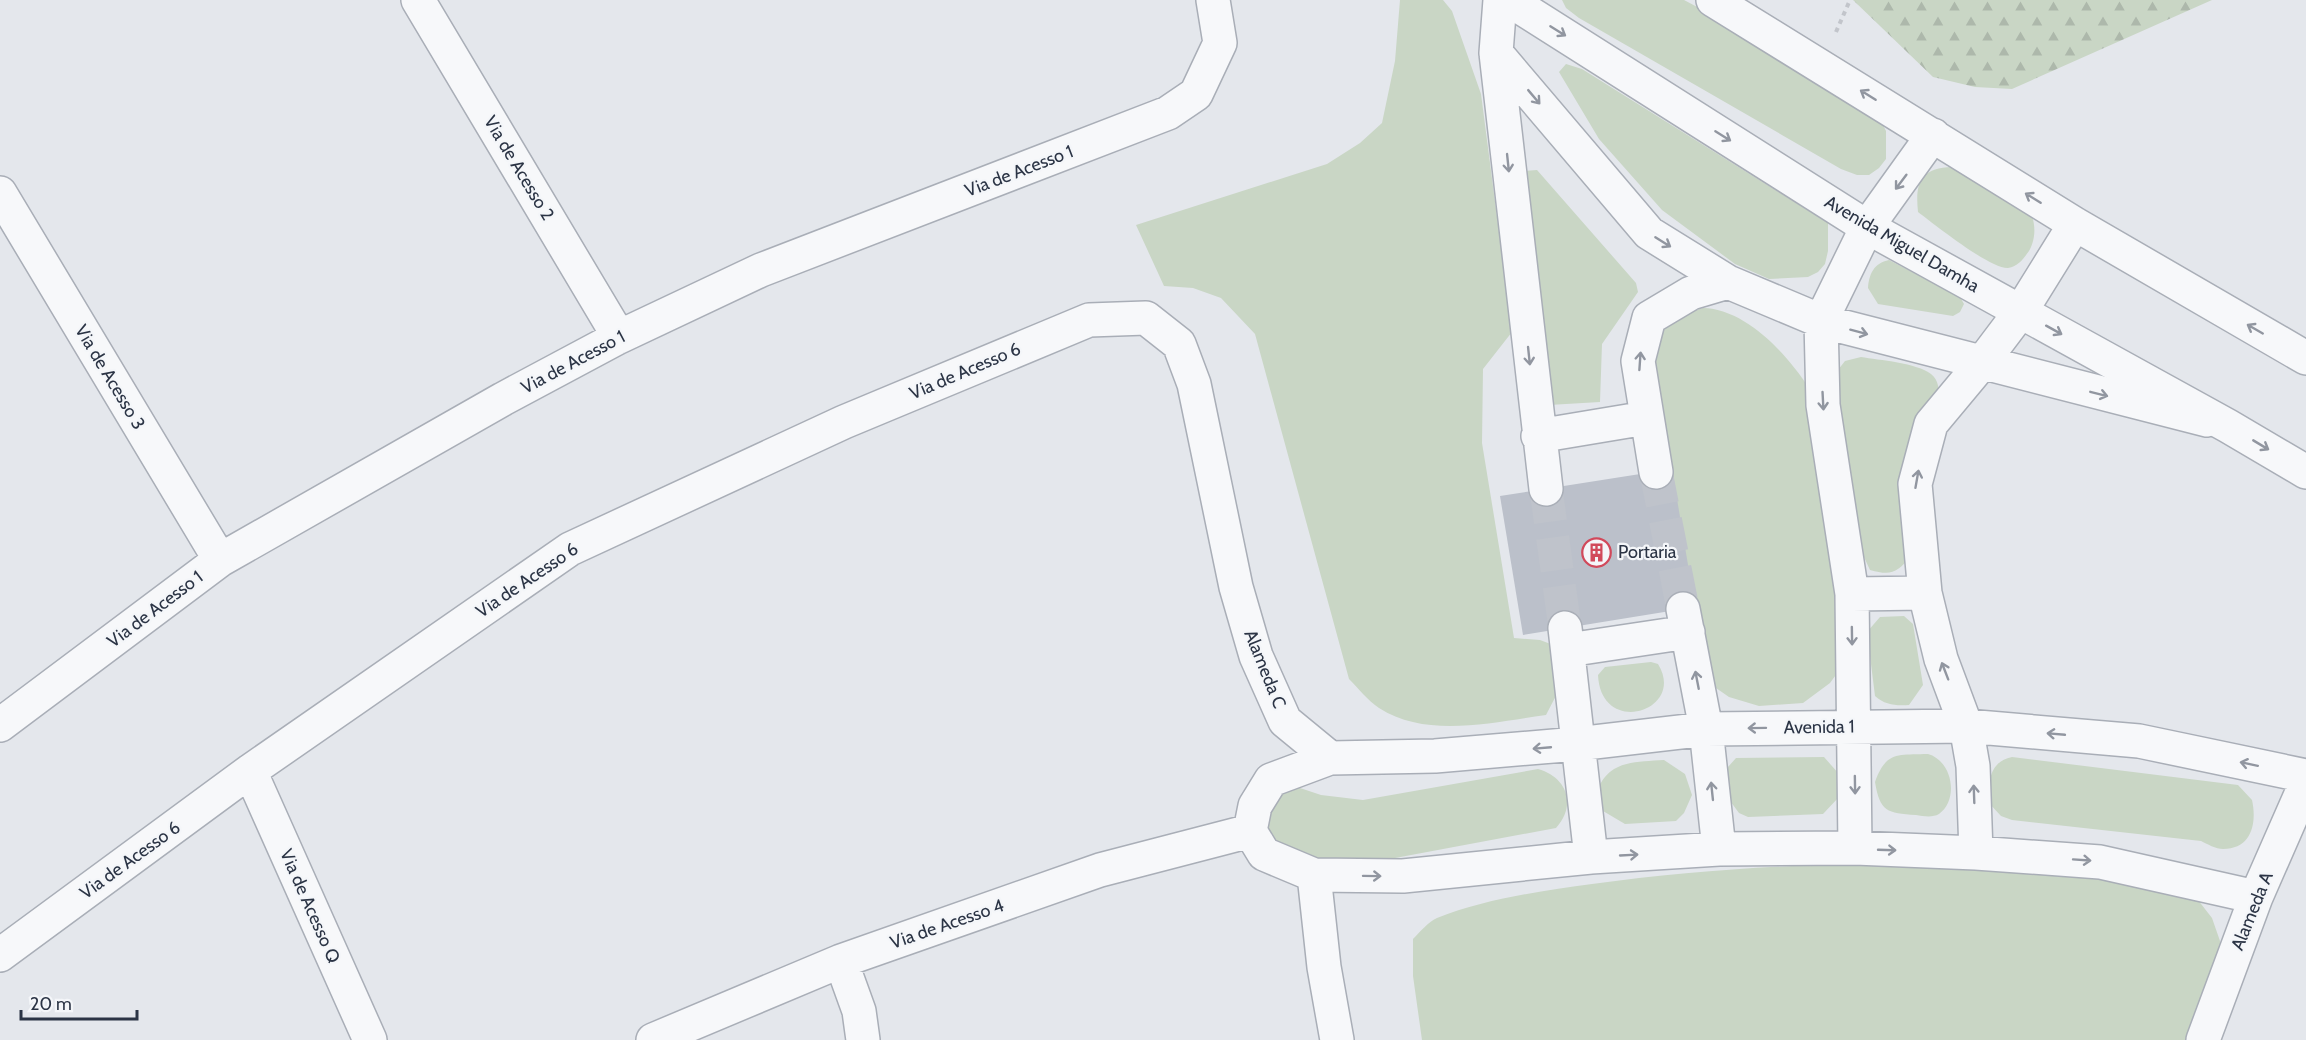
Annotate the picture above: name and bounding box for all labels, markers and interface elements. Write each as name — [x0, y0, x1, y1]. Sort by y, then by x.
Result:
one-way arrow — [1549, 26, 1566, 38]
one-way arrow — [1860, 88, 1877, 100]
one-way arrow — [1527, 89, 1540, 105]
street label: Via de Acesso 2 — [479, 112, 559, 224]
one-way arrow — [1714, 130, 1731, 142]
street label: Via de Acesso 1 — [962, 140, 1076, 202]
one-way arrow — [1503, 152, 1514, 172]
one-way arrow — [1895, 174, 1908, 190]
street label: Avenida Miguel Damha — [1821, 191, 1984, 297]
one-way arrow — [2025, 191, 2042, 203]
one-way arrow — [1654, 236, 1671, 248]
street label: Via de Acesso 3 — [70, 321, 150, 433]
one-way arrow — [2247, 323, 2265, 334]
one-way arrow — [2045, 324, 2062, 336]
street label: Via de Acesso 1 — [517, 325, 629, 399]
one-way arrow — [1849, 326, 1868, 338]
street label: Via de Acesso 6 — [906, 338, 1024, 404]
one-way arrow — [1524, 346, 1535, 366]
one-way arrow — [1635, 351, 1646, 371]
one-way arrow — [2089, 388, 2108, 400]
one-way arrow — [1818, 390, 1829, 410]
one-way arrow — [2252, 439, 2269, 451]
one-way arrow — [1912, 470, 1923, 490]
building icon: Portaria — [1581, 536, 1613, 568]
street label: Via de Acesso 6 — [472, 538, 582, 622]
place label: Portaria — [1618, 541, 1677, 563]
street label: Via de Acesso 1 — [103, 566, 207, 652]
one-way arrow — [1847, 625, 1858, 645]
street label: Alameda C — [1239, 627, 1291, 711]
one-way arrow — [1939, 662, 1950, 681]
one-way arrow — [1691, 671, 1702, 691]
street label: Avenida 1 — [1783, 715, 1855, 739]
one-way arrow — [1747, 722, 1767, 734]
one-way arrow — [2047, 728, 2067, 739]
one-way arrow — [1532, 742, 1552, 753]
one-way arrow — [2239, 758, 2258, 770]
one-way arrow — [1849, 775, 1861, 795]
one-way arrow — [1706, 782, 1717, 802]
one-way arrow — [1968, 785, 1979, 805]
street label: Via de Acesso 6 — [75, 816, 185, 904]
one-way arrow — [1877, 844, 1897, 855]
street label: Via de Acesso Q — [275, 846, 345, 967]
one-way arrow — [1619, 849, 1639, 860]
one-way arrow — [2071, 855, 2091, 866]
street label: Alameda A — [2226, 869, 2278, 953]
one-way arrow — [1362, 870, 1382, 882]
street label: Via de Acesso 4 — [887, 894, 1007, 954]
scale bar — [21, 983, 136, 1021]
text: 20 m — [30, 993, 72, 1015]

